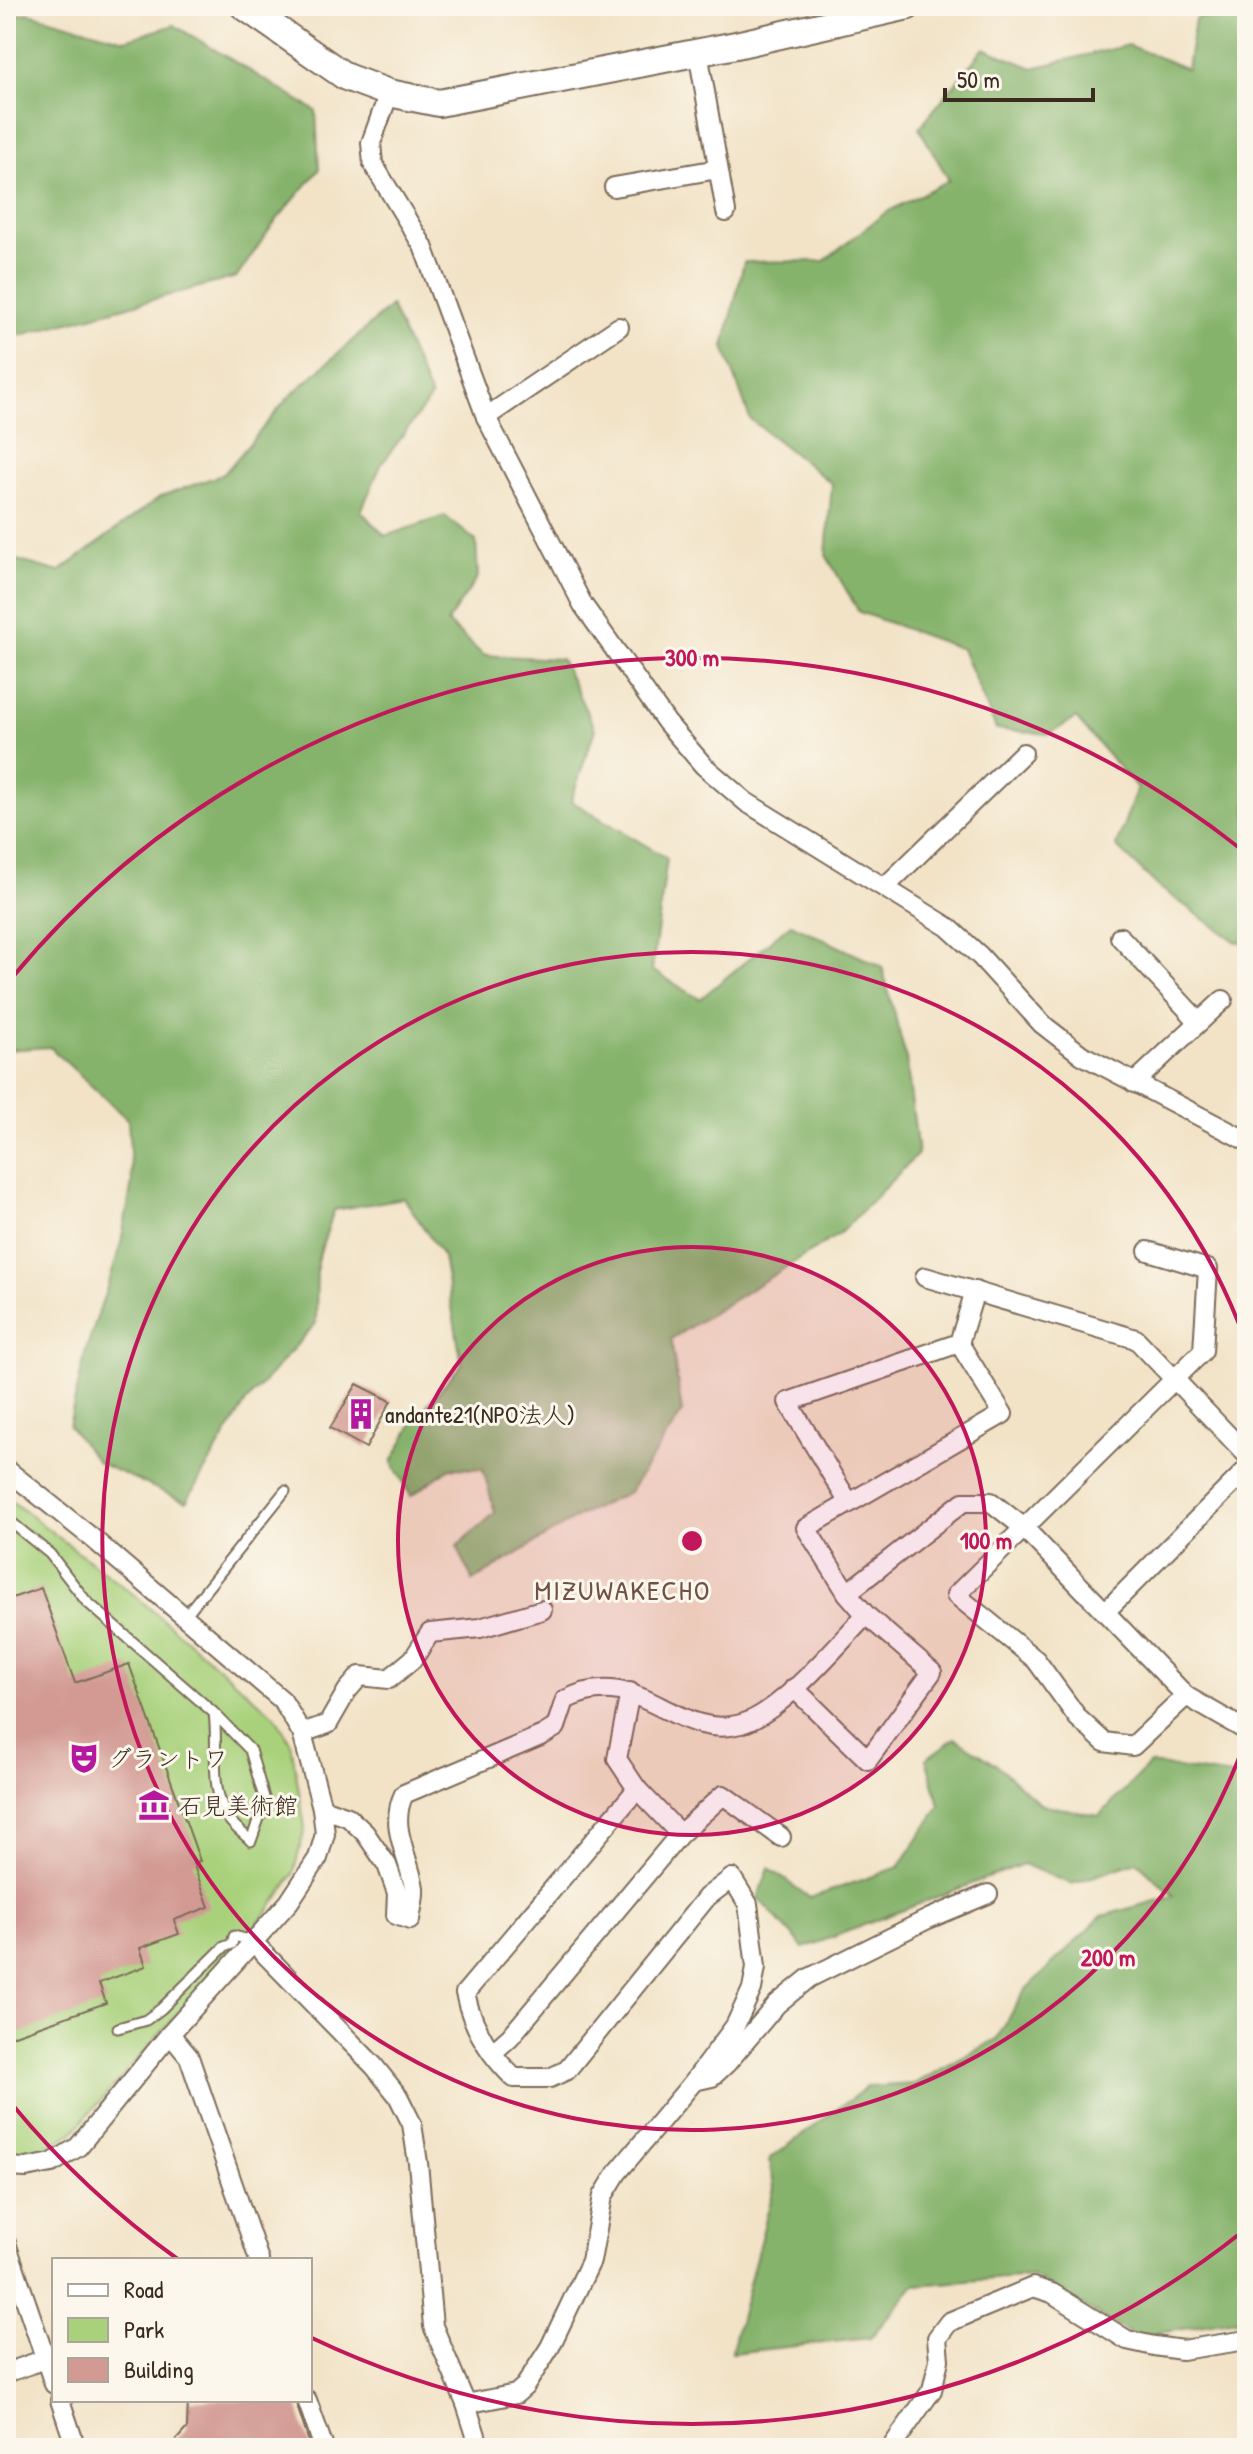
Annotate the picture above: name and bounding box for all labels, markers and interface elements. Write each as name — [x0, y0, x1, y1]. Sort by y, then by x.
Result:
scale bar — [945, 52, 1093, 102]
text: 50 m — [957, 63, 1000, 95]
text: 300 m — [665, 641, 719, 673]
building icon: andante21(NPO法人) — [344, 1397, 378, 1431]
place label: andante21(NPO法人) — [385, 1398, 575, 1430]
text: 100 m — [960, 1524, 1012, 1556]
centre of rings — [678, 1527, 706, 1555]
district label: MIZUWAKECHO — [535, 1571, 711, 1609]
theatre icon: グラントワ — [67, 1741, 101, 1775]
place label: グラントワ — [108, 1742, 228, 1774]
museum icon: 石見美術館 — [137, 1788, 171, 1822]
place label: 石見美術館 — [178, 1789, 298, 1821]
text: 200 m — [1081, 1941, 1135, 1973]
legend — [52, 2258, 312, 2402]
text: Road — [124, 2273, 163, 2305]
text: Park — [124, 2313, 164, 2345]
text: Building — [124, 2353, 194, 2385]

